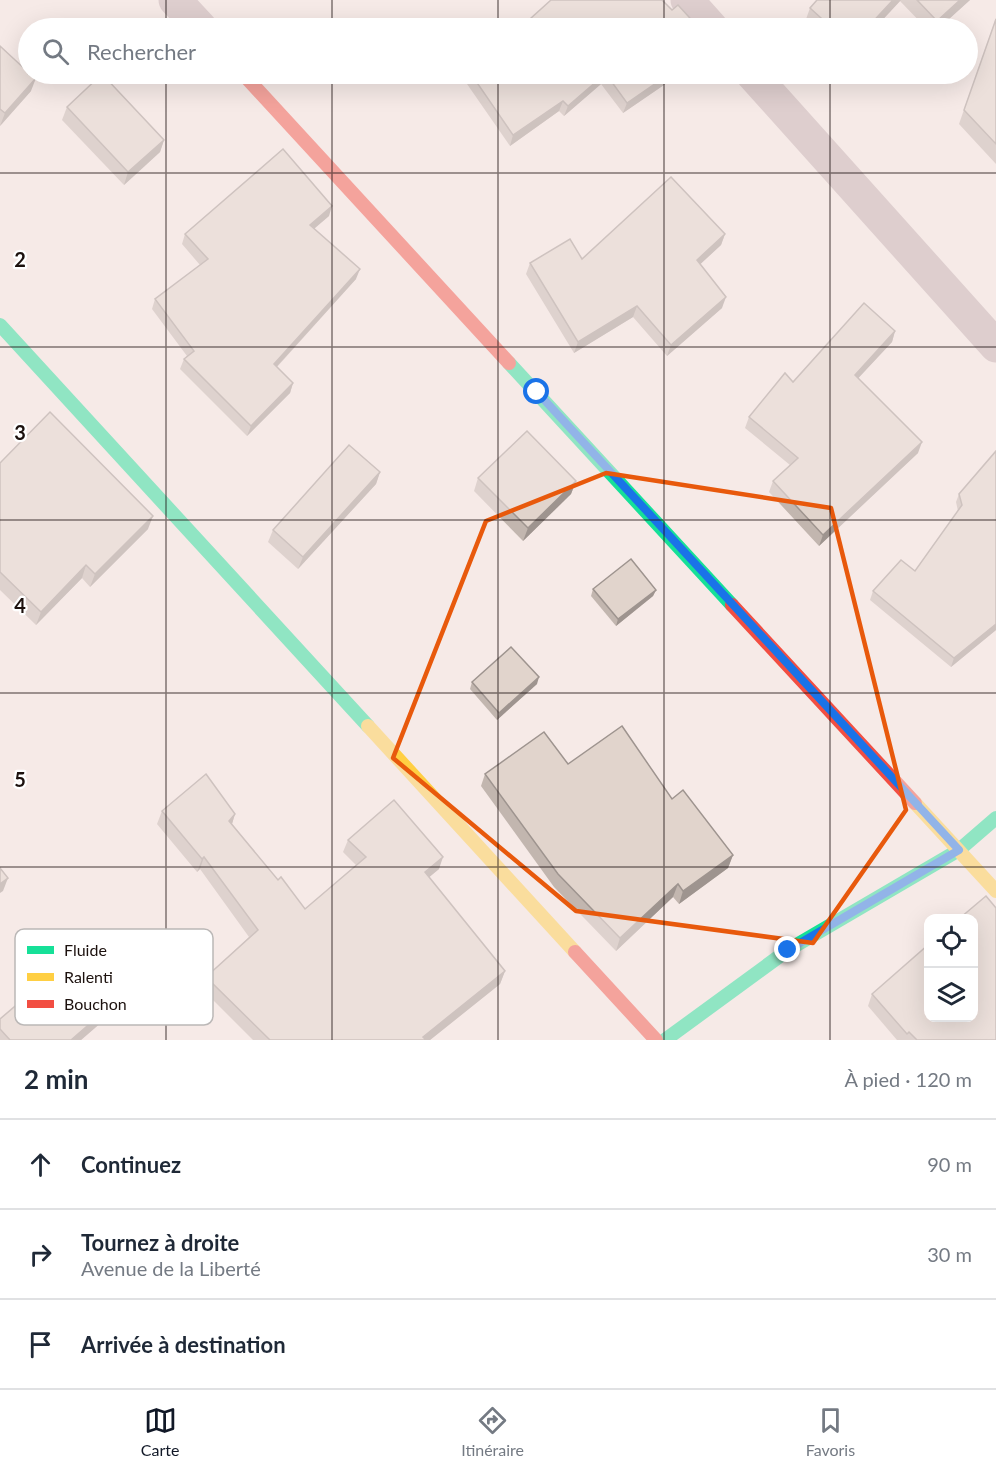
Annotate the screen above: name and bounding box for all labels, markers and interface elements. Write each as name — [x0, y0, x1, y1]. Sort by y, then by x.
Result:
search box — [18, 18, 978, 84]
icon: search — [39, 35, 72, 68]
text: Rechercher — [87, 38, 196, 65]
text: 2 — [14, 247, 26, 271]
route start — [523, 378, 549, 404]
text: 3 — [14, 420, 26, 444]
text: 4 — [14, 593, 26, 617]
text: 5 — [14, 767, 26, 791]
map controls — [924, 914, 978, 1022]
button: locate — [924, 914, 978, 968]
legend — [15, 929, 213, 1025]
route end — [774, 936, 800, 962]
text: Fluide — [64, 940, 107, 959]
text: Ralenti — [64, 967, 113, 986]
button: layers — [924, 968, 978, 1022]
text: Bouchon — [64, 994, 127, 1013]
text: 2 min — [24, 1063, 88, 1095]
text: À pied · 120 m — [844, 1067, 972, 1091]
icon: ahead — [24, 1148, 57, 1181]
text: Continuez — [81, 1151, 181, 1178]
text: 90 m — [927, 1152, 972, 1176]
text: Tournez à droite — [81, 1229, 239, 1256]
icon: right — [24, 1238, 57, 1271]
text: 30 m — [927, 1242, 972, 1266]
text: Avenue de la Liberté — [81, 1256, 261, 1280]
icon: arrive — [24, 1328, 57, 1361]
text: Arrivée à destination — [81, 1331, 286, 1358]
tab: Carte — [141, 1404, 179, 1459]
tab: Itinéraire — [461, 1404, 524, 1459]
tab: Favoris — [806, 1404, 855, 1459]

